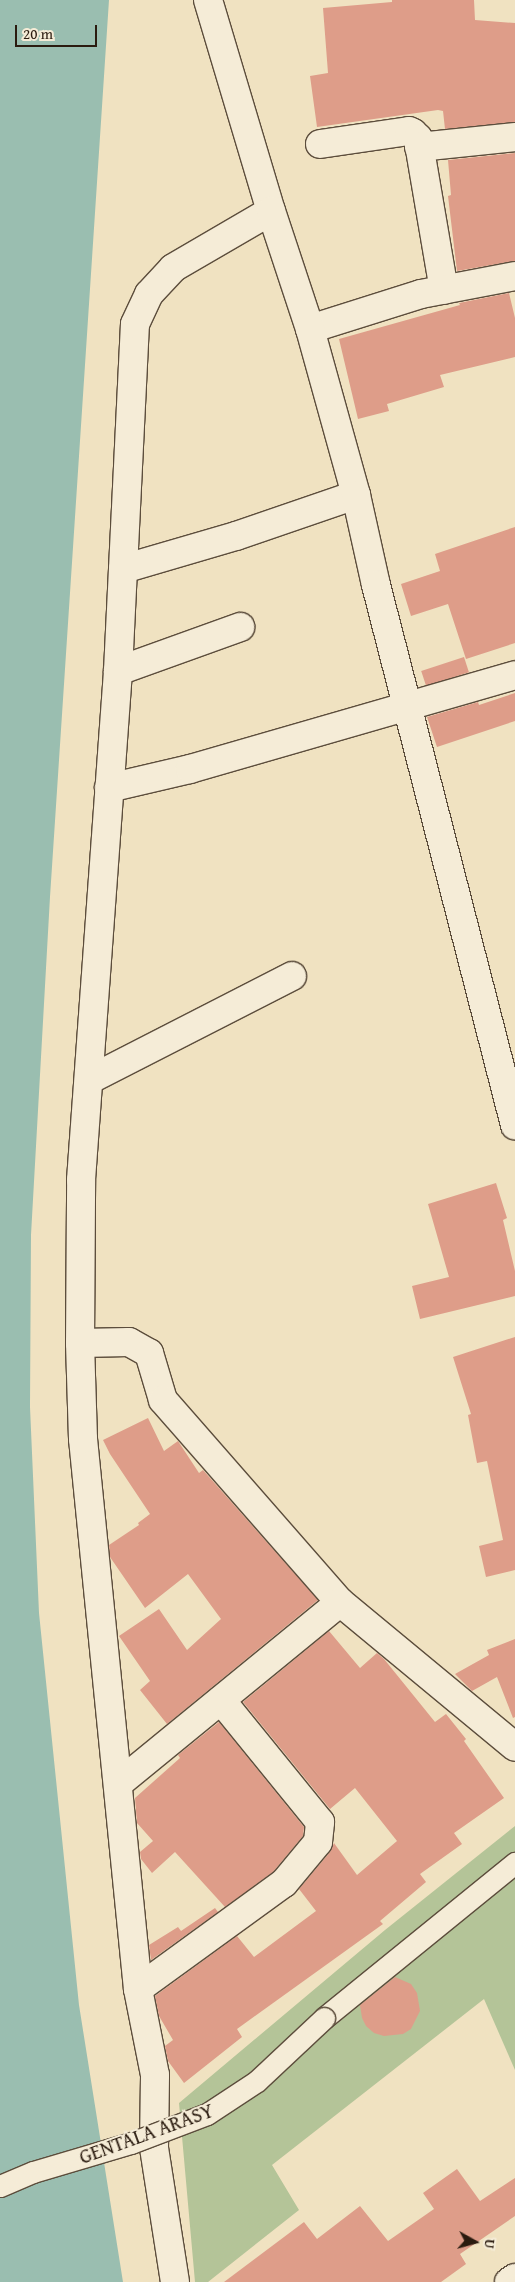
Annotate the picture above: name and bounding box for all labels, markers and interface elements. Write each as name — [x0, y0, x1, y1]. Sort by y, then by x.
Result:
scale bar — [18, 15, 100, 47]
text: 20 m — [23, 23, 53, 44]
street label: GENTALA ARASY — [76, 2098, 216, 2168]
north arrow — [450, 2217, 500, 2267]
text: U — [479, 2238, 500, 2250]

